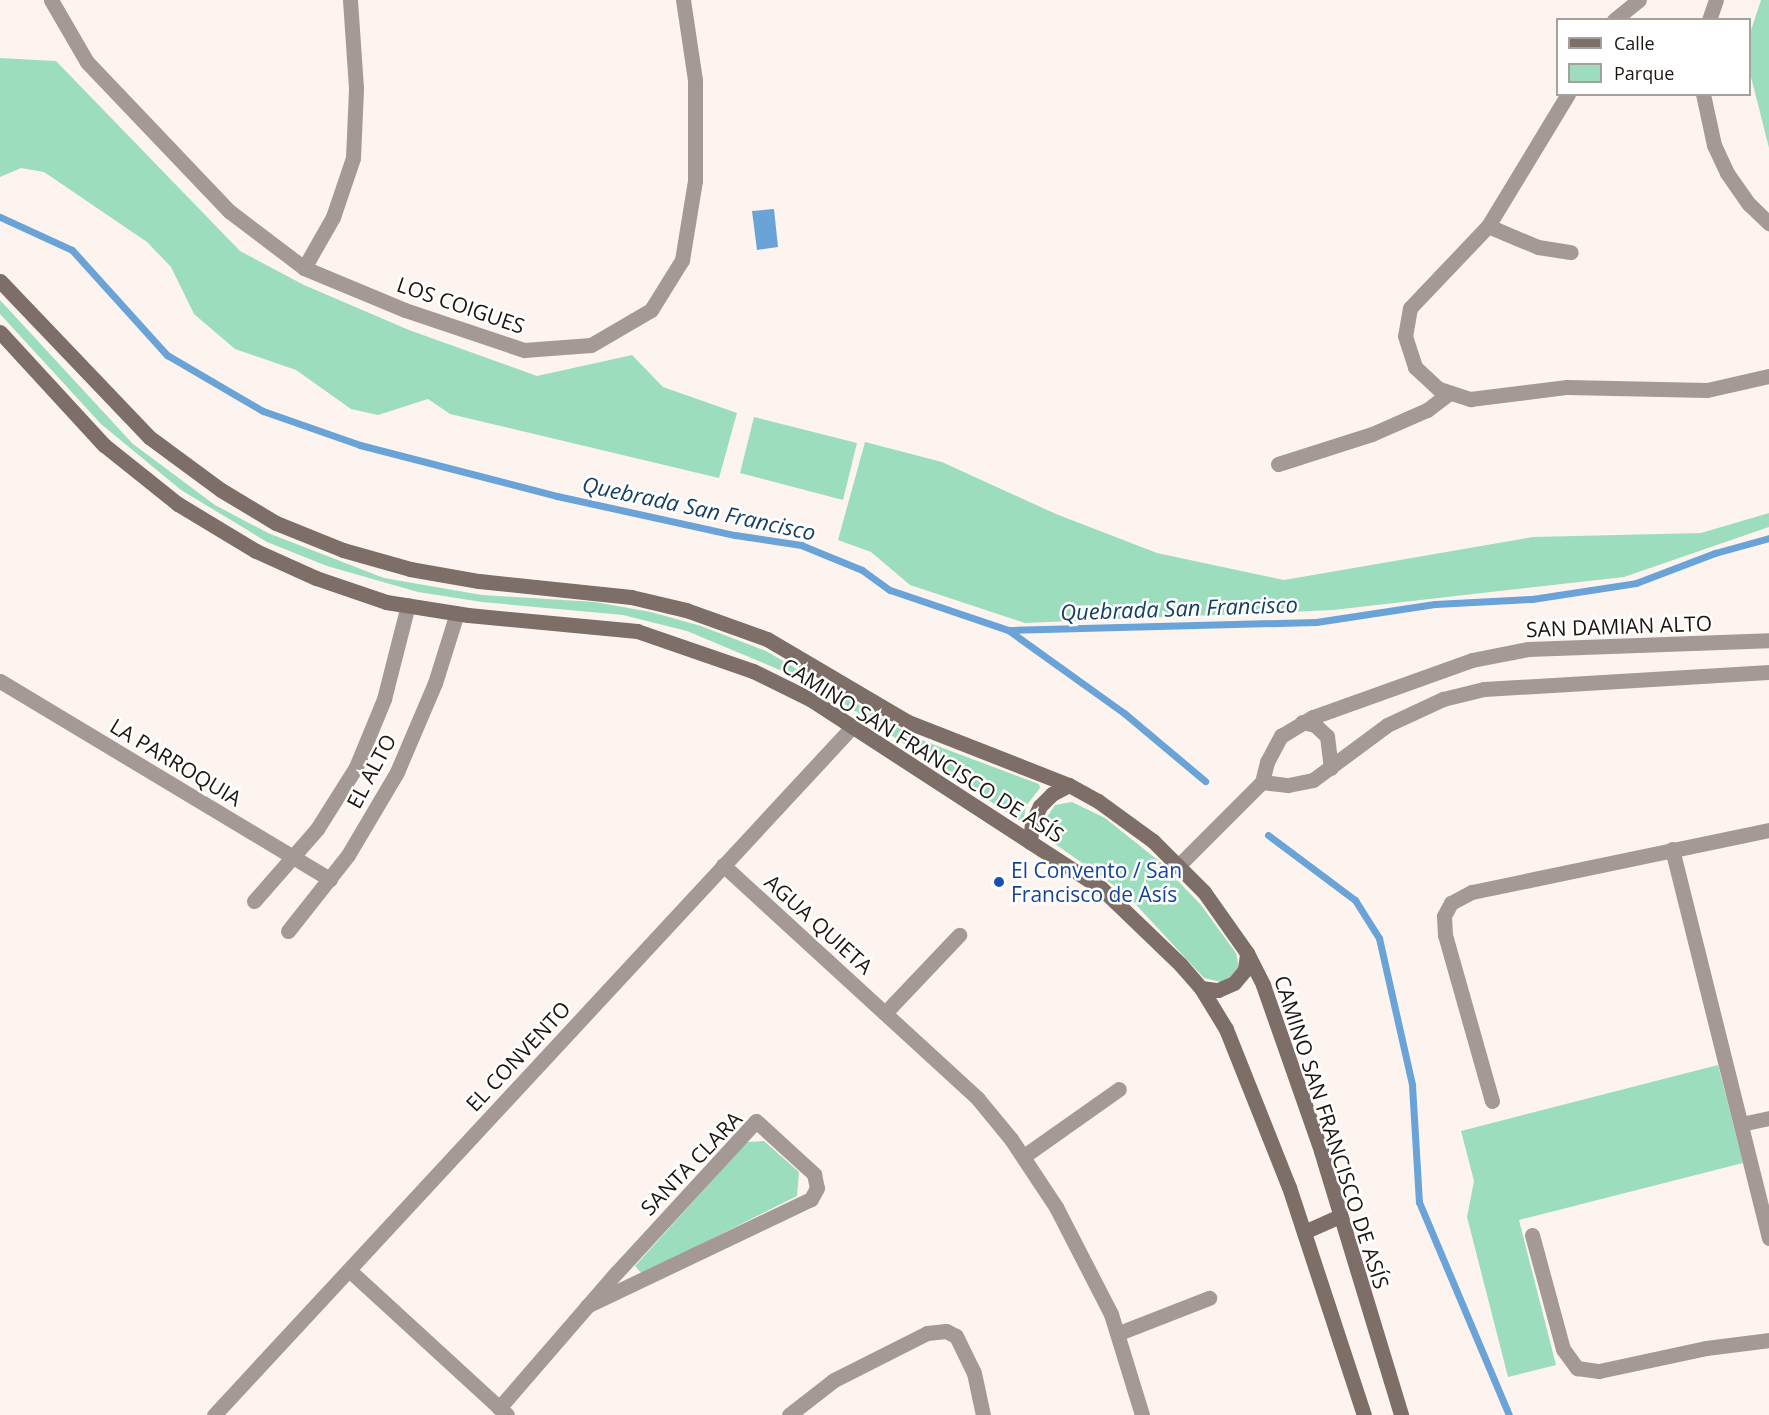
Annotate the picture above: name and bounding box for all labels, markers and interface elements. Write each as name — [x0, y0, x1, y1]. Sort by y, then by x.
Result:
legend — [1556, 18, 1751, 96]
text: Calle — [1614, 31, 1655, 55]
text: Parque — [1614, 61, 1674, 85]
street label: LOS COIGUES — [394, 271, 528, 339]
water label: Quebrada San Francisco — [580, 470, 818, 546]
water label: Quebrada San Francisco — [1060, 591, 1298, 625]
street label: SAN DAMIAN ALTO — [1526, 610, 1712, 642]
street label: CAMINO SAN FRANCISCO DE ASÍS — [777, 652, 1069, 848]
street label: LA PARROQUIA — [106, 713, 246, 811]
street label: EL ALTO — [341, 730, 401, 812]
place label: El Convento / San Francisco de Asís — [1011, 857, 1182, 907]
street label: AGUA QUIETA — [760, 869, 878, 979]
marker: El Convento / San Francisco de Asís — [992, 875, 1006, 889]
street label: CAMINO SAN FRANCISCO DE ASÍS — [1269, 972, 1395, 1292]
street label: EL CONVENTO — [461, 996, 575, 1116]
street label: SANTA CLARA — [635, 1106, 747, 1220]

